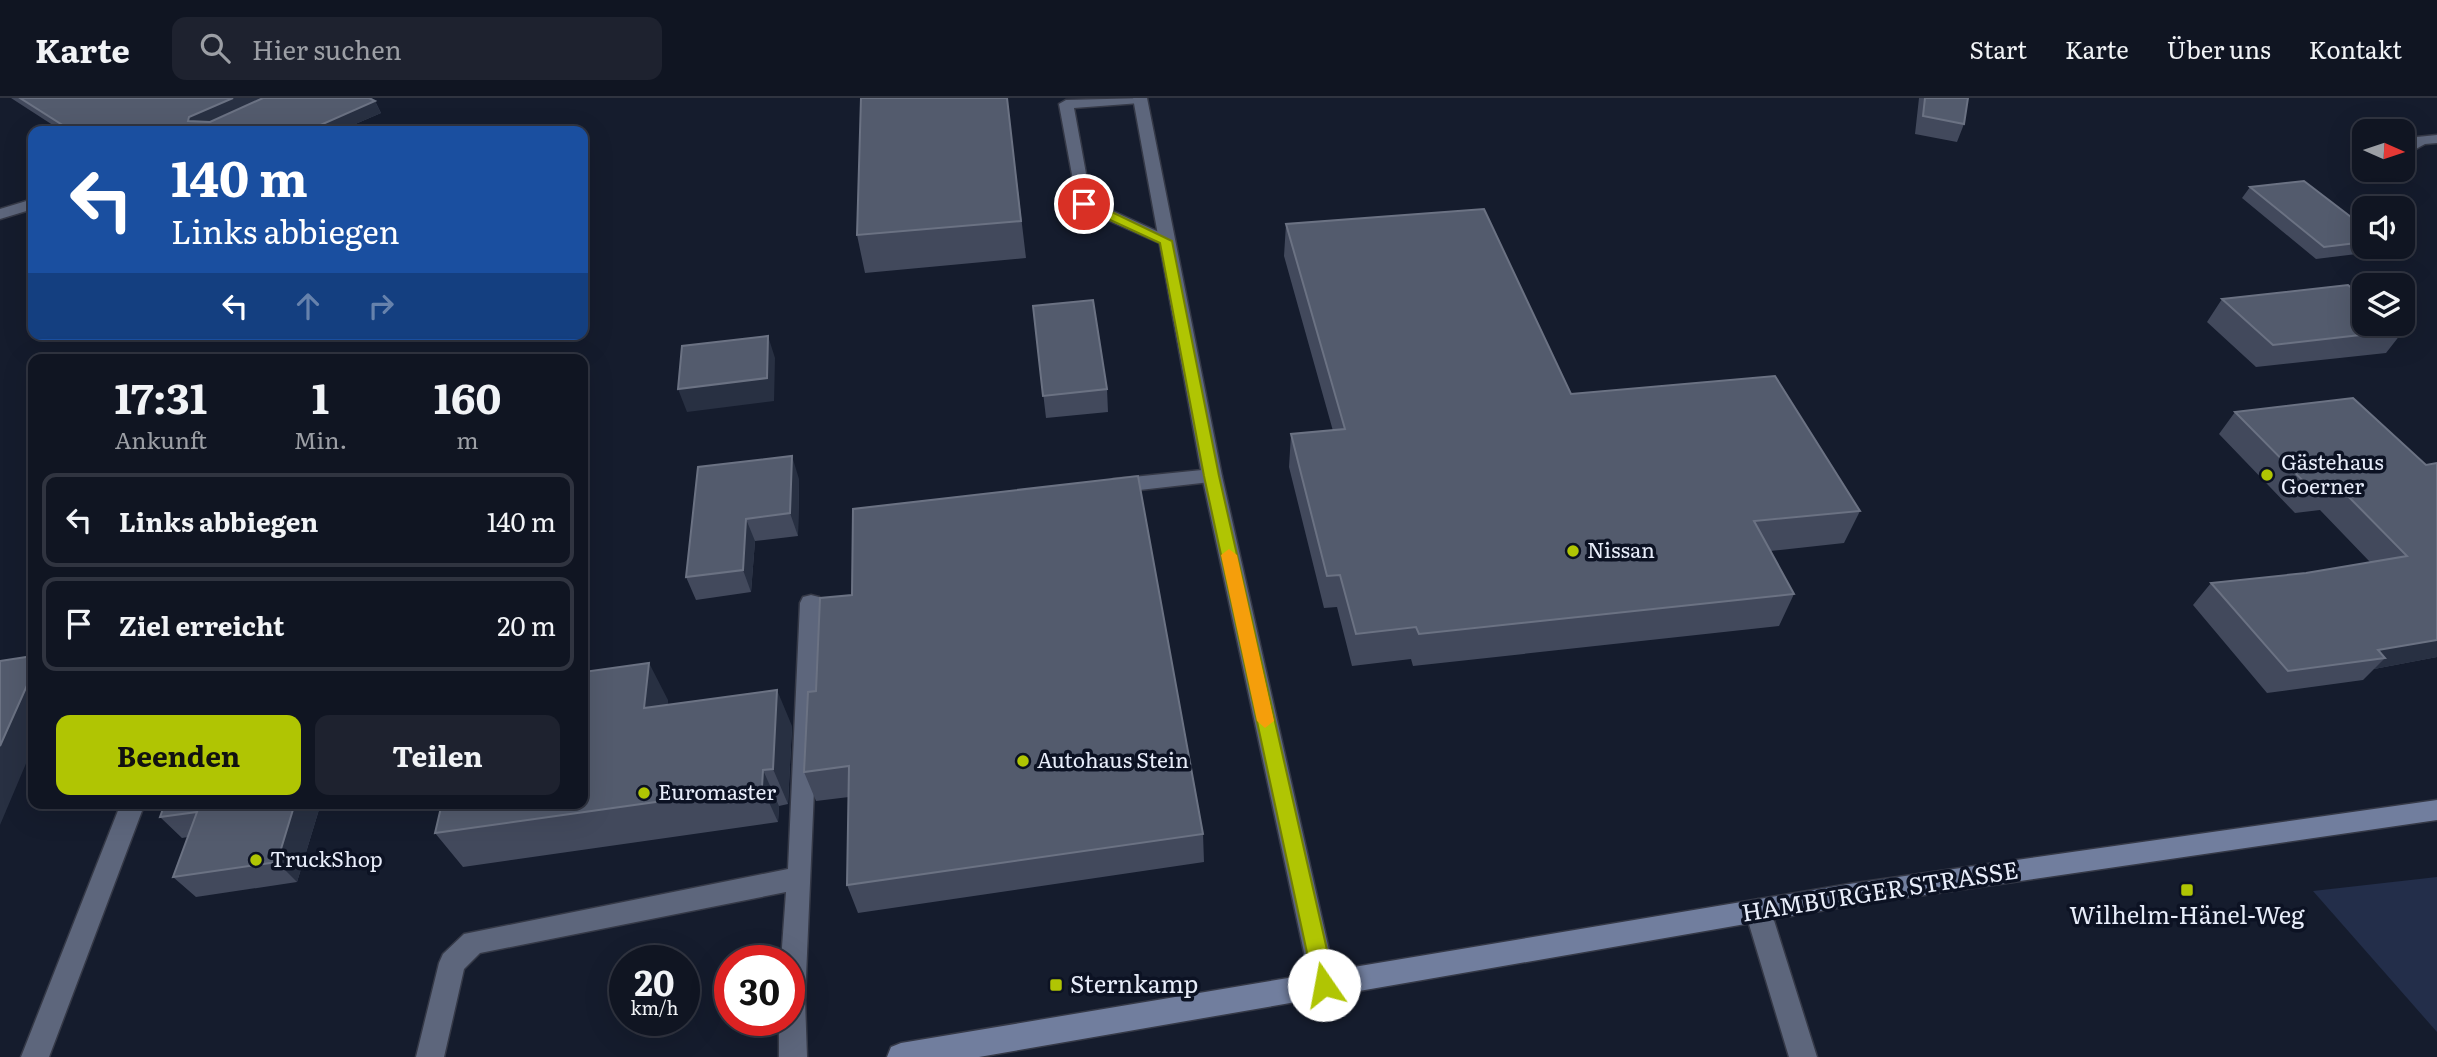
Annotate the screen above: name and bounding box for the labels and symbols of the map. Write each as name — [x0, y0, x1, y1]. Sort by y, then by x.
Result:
north arrow — [2352, 119, 2415, 182]
pin — [1054, 174, 1114, 234]
place label: Gästehaus Goerner — [2281, 445, 2384, 500]
marker: Gästehaus Goerner — [2259, 467, 2275, 483]
place label: Nissan — [1587, 533, 1655, 564]
marker: Nissan — [1565, 543, 1581, 559]
place label: Autohaus Stein — [1037, 743, 1189, 774]
marker: Autohaus Stein — [1015, 753, 1031, 769]
place label: Euromaster — [658, 775, 776, 806]
marker: Euromaster — [636, 785, 652, 801]
place label: TruckShop — [270, 842, 383, 873]
street label: HAMBURGER STRASSE — [1739, 850, 2020, 929]
marker: TruckShop — [248, 852, 264, 868]
marker: Wilhelm-Hänel-Weg — [2179, 882, 2195, 898]
place label: Wilhelm-Hänel-Weg — [2069, 896, 2305, 931]
speed limit sign: 30 — [714, 945, 805, 1036]
position arrow — [1287, 948, 1361, 1022]
place label: Sternkamp — [1070, 965, 1198, 1000]
marker: Sternkamp — [1048, 977, 1064, 993]

